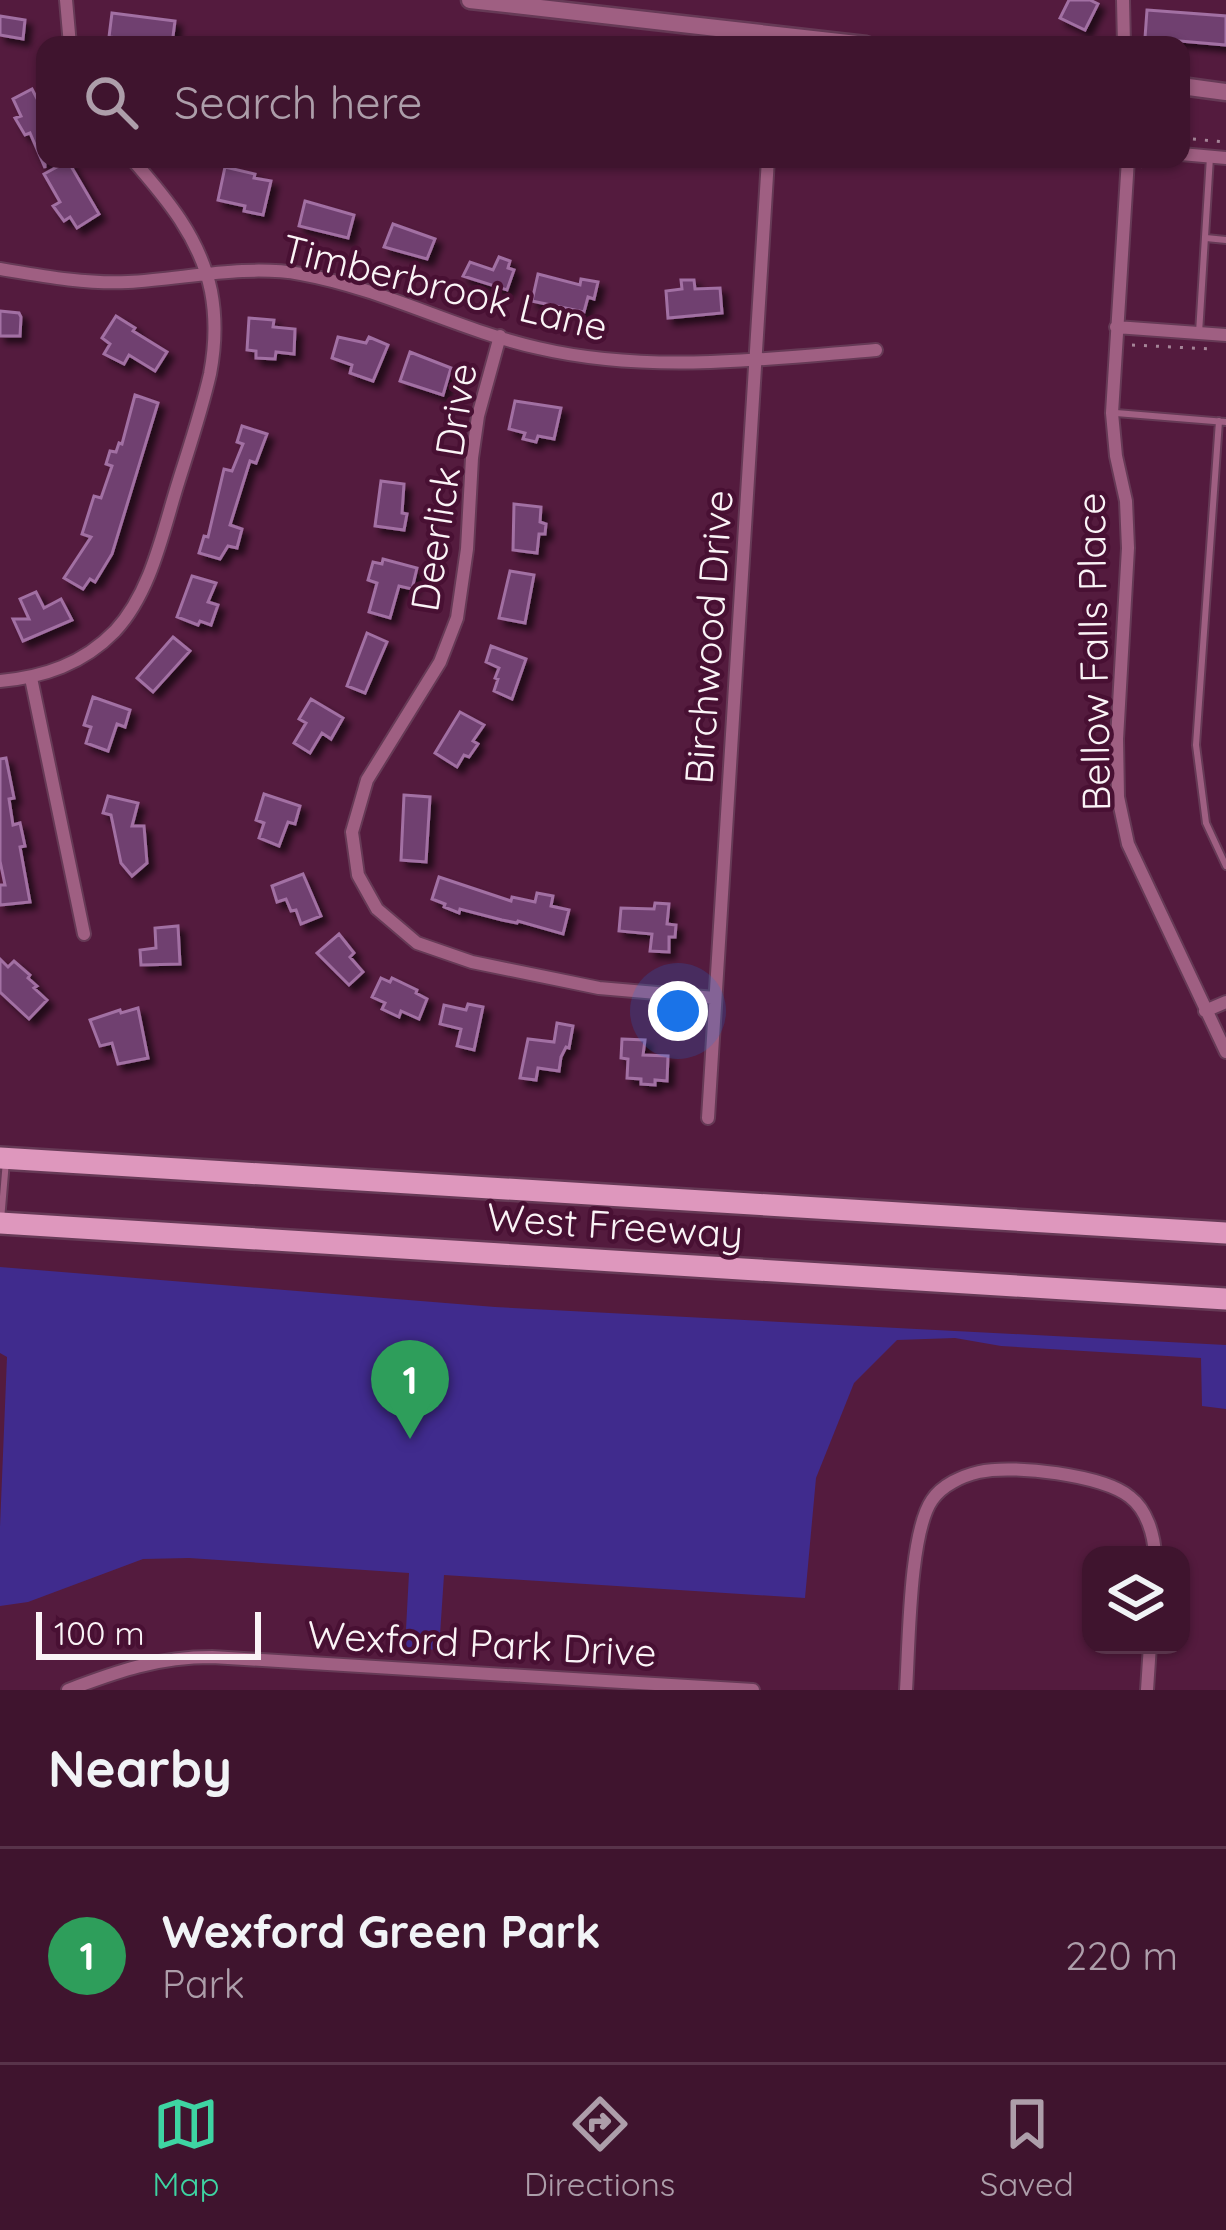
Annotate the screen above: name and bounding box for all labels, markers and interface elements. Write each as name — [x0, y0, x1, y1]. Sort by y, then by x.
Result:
search box — [36, 36, 1190, 168]
icon: search — [78, 69, 144, 135]
text: Search here — [174, 74, 422, 130]
street label: Timberbrook Lane — [277, 223, 613, 351]
street label: Deerlick Drive — [399, 360, 487, 614]
street label: Birchwood Drive — [673, 488, 743, 786]
street label: Bellow Falls Place — [1066, 492, 1120, 812]
your location — [648, 981, 708, 1041]
street label: West Freeway — [485, 1192, 745, 1258]
pin: 1 — [371, 1340, 449, 1439]
map controls — [1082, 1546, 1190, 1654]
button: layers — [1082, 1546, 1190, 1654]
scale bar — [36, 1606, 261, 1659]
street label: Wexford Park Drive — [306, 1609, 658, 1677]
text: 100 m — [54, 1612, 145, 1653]
text: Nearby — [48, 1736, 232, 1800]
text: Wexford Green Park — [162, 1903, 601, 1959]
text: 1 — [79, 1931, 95, 1980]
text: 220 m — [1065, 1931, 1178, 1980]
text: Park — [162, 1959, 245, 2008]
tab: Map — [152, 2091, 220, 2204]
tab: Directions — [524, 2091, 675, 2204]
tab: Saved — [980, 2091, 1074, 2204]

